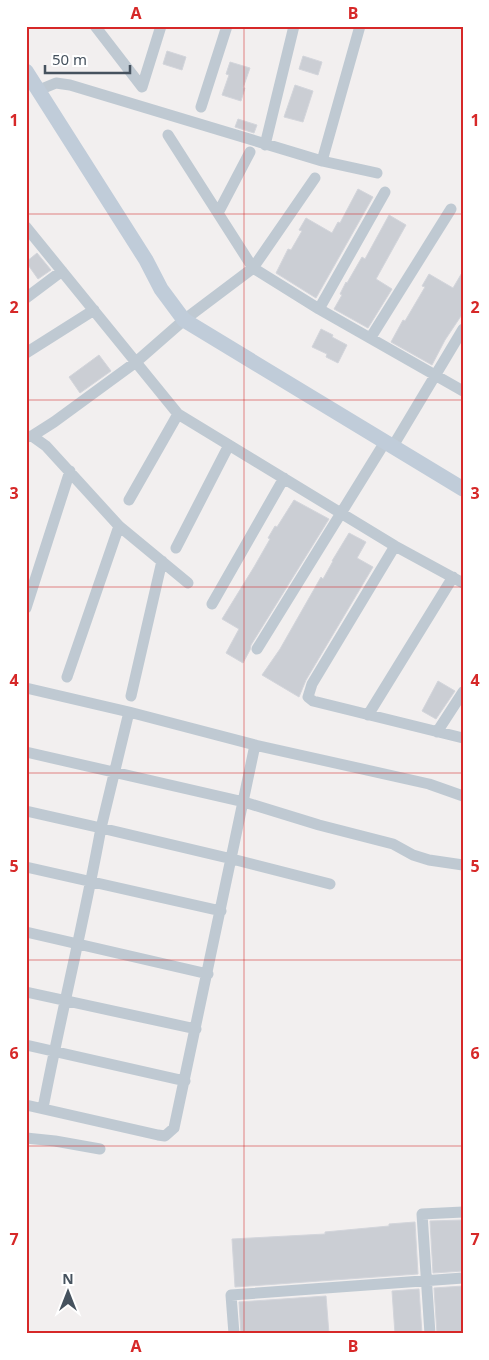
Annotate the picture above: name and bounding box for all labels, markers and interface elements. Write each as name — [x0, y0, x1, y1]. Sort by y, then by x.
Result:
text: A — [130, 2, 142, 24]
text: B — [348, 2, 358, 24]
scale bar — [45, 42, 130, 74]
text: 50 m — [52, 49, 87, 69]
text: 1 — [9, 109, 19, 131]
text: 1 — [470, 109, 480, 131]
text: 2 — [9, 296, 19, 318]
text: 2 — [470, 296, 480, 318]
text: 3 — [9, 482, 19, 504]
text: 3 — [470, 482, 480, 504]
text: 4 — [9, 669, 19, 691]
text: 4 — [470, 669, 480, 691]
text: 5 — [9, 855, 19, 877]
text: 5 — [470, 855, 480, 877]
text: 6 — [9, 1042, 19, 1064]
text: 6 — [470, 1042, 480, 1064]
text: 7 — [9, 1228, 19, 1250]
text: 7 — [470, 1228, 480, 1250]
north arrow — [42, 1268, 92, 1318]
text: N — [62, 1269, 74, 1288]
text: A — [130, 1335, 142, 1357]
text: B — [348, 1335, 358, 1357]

